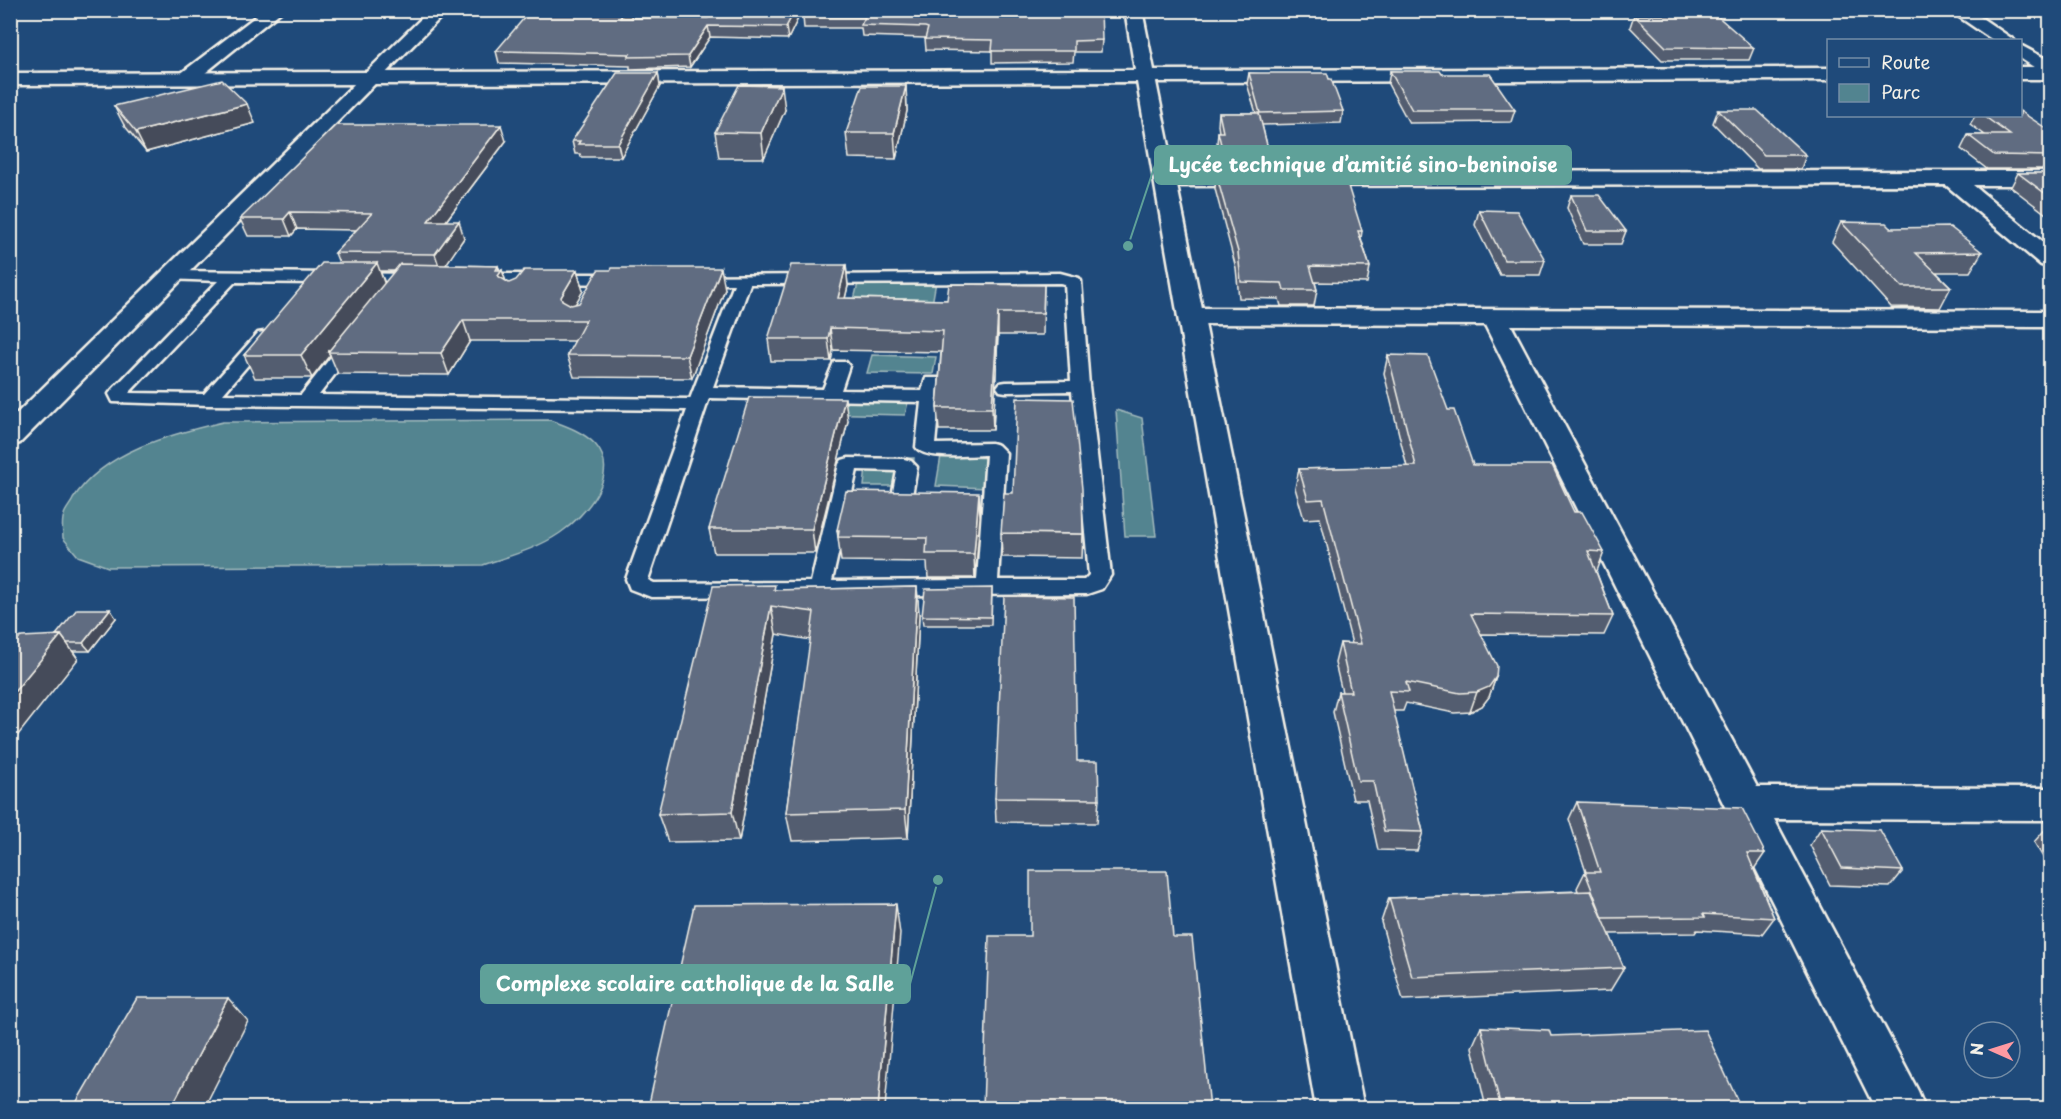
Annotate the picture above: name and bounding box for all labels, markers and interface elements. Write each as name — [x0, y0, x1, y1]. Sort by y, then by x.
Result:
legend — [1827, 39, 2022, 117]
text: Route — [1881, 48, 1931, 75]
text: Parc — [1881, 78, 1920, 105]
callout: Lycée technique d’amitié sino-beninoise — [1155, 146, 1571, 184]
text: Lycée technique d’amitié sino-beninoise — [1168, 149, 1558, 179]
callout: Complexe scolaire catholique de la Salle — [481, 965, 910, 1003]
text: Complexe scolaire catholique de la Salle — [496, 968, 894, 998]
north arrow — [1962, 1020, 2022, 1080]
text: N — [1964, 1042, 1988, 1056]

